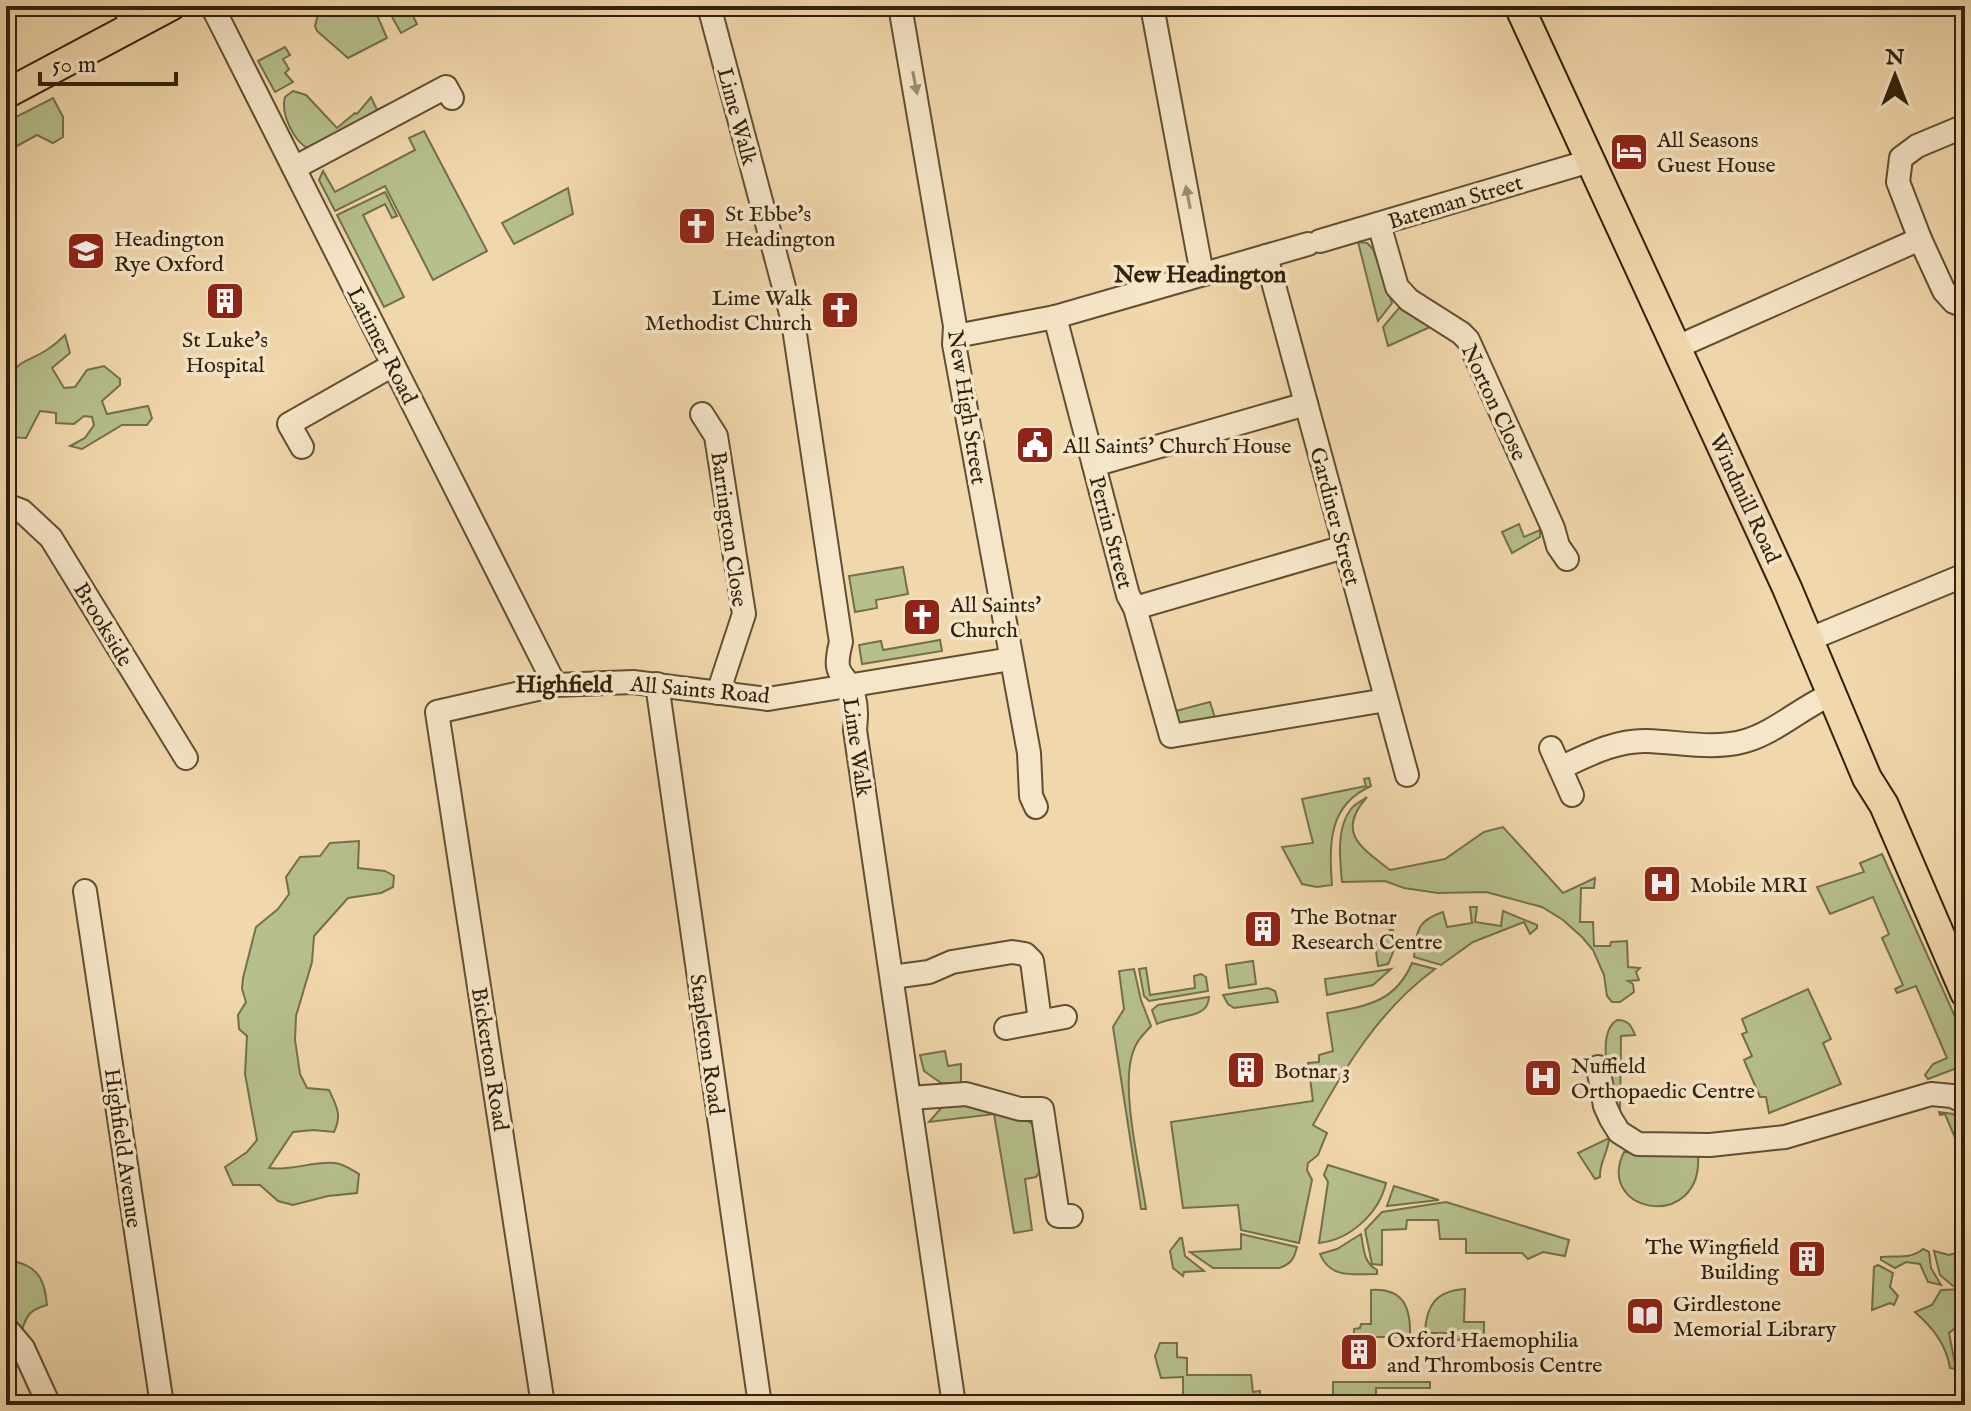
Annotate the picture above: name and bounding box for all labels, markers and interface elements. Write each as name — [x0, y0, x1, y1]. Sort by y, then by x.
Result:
scale bar — [40, 36, 176, 86]
north arrow — [1855, 36, 1935, 116]
text: N — [1884, 44, 1905, 72]
text: 50 m — [52, 50, 96, 81]
street label: Lime Walk — [710, 64, 763, 169]
one-way arrow — [909, 70, 921, 95]
place label: All Seasons Guest House — [1656, 127, 1776, 180]
hotel icon: All Seasons Guest House — [1608, 131, 1650, 173]
street label: Bateman Street — [1385, 169, 1527, 237]
one-way arrow — [1181, 184, 1193, 209]
place label: St Ebbe's Headington — [725, 201, 836, 254]
church icon: St Ebbe's Headington — [676, 205, 718, 247]
place label: Headington Rye Oxford — [114, 226, 225, 279]
school or university icon: Headington Rye Oxford — [65, 230, 107, 272]
district label: New Headington — [1113, 260, 1287, 291]
building icon: St Luke's Hospital — [204, 280, 246, 322]
street label: Latimer Road — [340, 282, 423, 410]
place label: Lime Walk Methodist Church — [645, 285, 812, 338]
church icon: Lime Walk Methodist Church — [819, 289, 861, 331]
place label: St Luke's Hospital — [182, 327, 268, 380]
street label: New High Street — [940, 328, 992, 487]
street label: Norton Close — [1454, 340, 1532, 466]
public building icon: All Saints' Church House — [1014, 424, 1056, 466]
street label: Windmill Road — [1702, 430, 1787, 568]
place label: All Saints' Church House — [1062, 433, 1291, 461]
street label: Gardiner Street — [1302, 444, 1366, 589]
street label: Barrington Close — [703, 450, 753, 609]
street label: Perrin Street — [1082, 473, 1139, 592]
street label: Brookside — [66, 578, 138, 672]
place label: All Saints' Church — [949, 592, 1041, 645]
church icon: All Saints' Church — [901, 596, 943, 638]
district label: Highfield — [515, 670, 614, 701]
street label: All Saints Road — [628, 671, 771, 711]
street label: Lime Walk — [835, 696, 877, 799]
hospital icon: Mobile MRI — [1641, 863, 1683, 905]
place label: Mobile MRI — [1690, 872, 1807, 900]
place label: The Botnar Research Centre — [1291, 904, 1442, 957]
building icon: The Botnar Research Centre — [1242, 908, 1284, 950]
street label: Stapleton Road — [682, 972, 730, 1117]
street label: Bickerton Road — [464, 985, 514, 1133]
building icon: Botnar 3 — [1225, 1049, 1267, 1091]
place label: Nuffield Orthopaedic Centre — [1571, 1053, 1755, 1106]
hospital icon: Nuffield Orthopaedic Centre — [1522, 1057, 1564, 1099]
place label: Botnar 3 — [1274, 1058, 1350, 1086]
street label: Highfield Avenue — [97, 1067, 147, 1230]
place label: The Wingfield Building — [1645, 1234, 1780, 1287]
building icon: The Wingfield Building — [1786, 1238, 1828, 1280]
place label: Girdlestone Memorial Library — [1673, 1291, 1836, 1344]
library icon: Girdlestone Memorial Library — [1624, 1295, 1666, 1337]
place label: Oxford Haemophilia and Thrombosis Centre — [1387, 1327, 1602, 1380]
building icon: Oxford Haemophilia and Thrombosis Centre — [1338, 1331, 1380, 1373]

